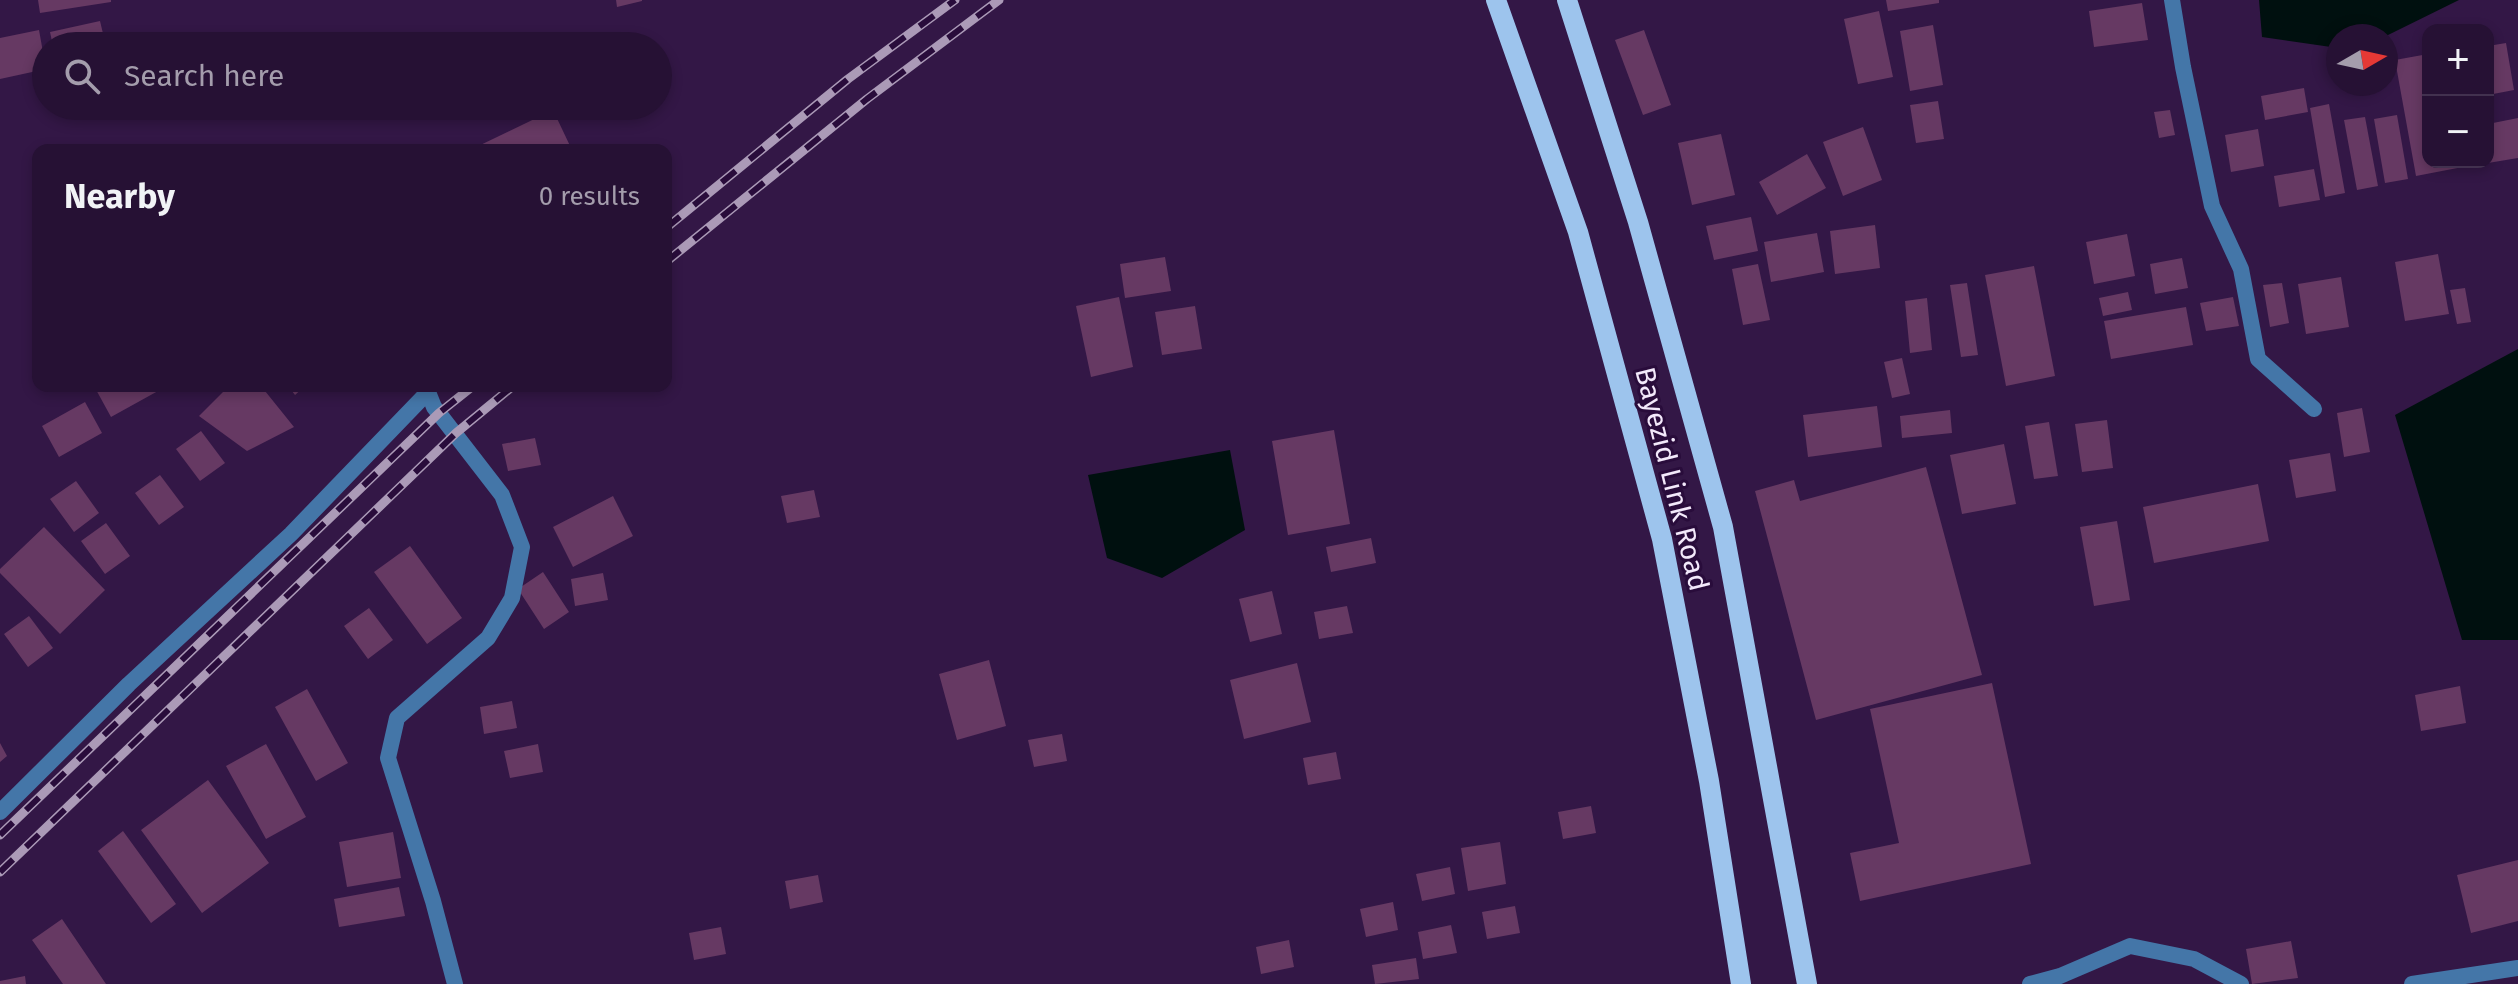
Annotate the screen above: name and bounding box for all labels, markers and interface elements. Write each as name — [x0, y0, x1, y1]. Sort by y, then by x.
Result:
north arrow — [2326, 24, 2398, 96]
map controls — [2422, 24, 2494, 168]
button: + — [2422, 24, 2494, 96]
search box — [32, 32, 672, 120]
icon: search — [60, 54, 104, 98]
text: Search here — [124, 58, 284, 94]
button: − — [2422, 96, 2494, 168]
text: Nearby — [64, 176, 175, 217]
text: 0 results — [539, 181, 640, 212]
street label: Bayezid Link Road — [1628, 364, 1716, 594]

